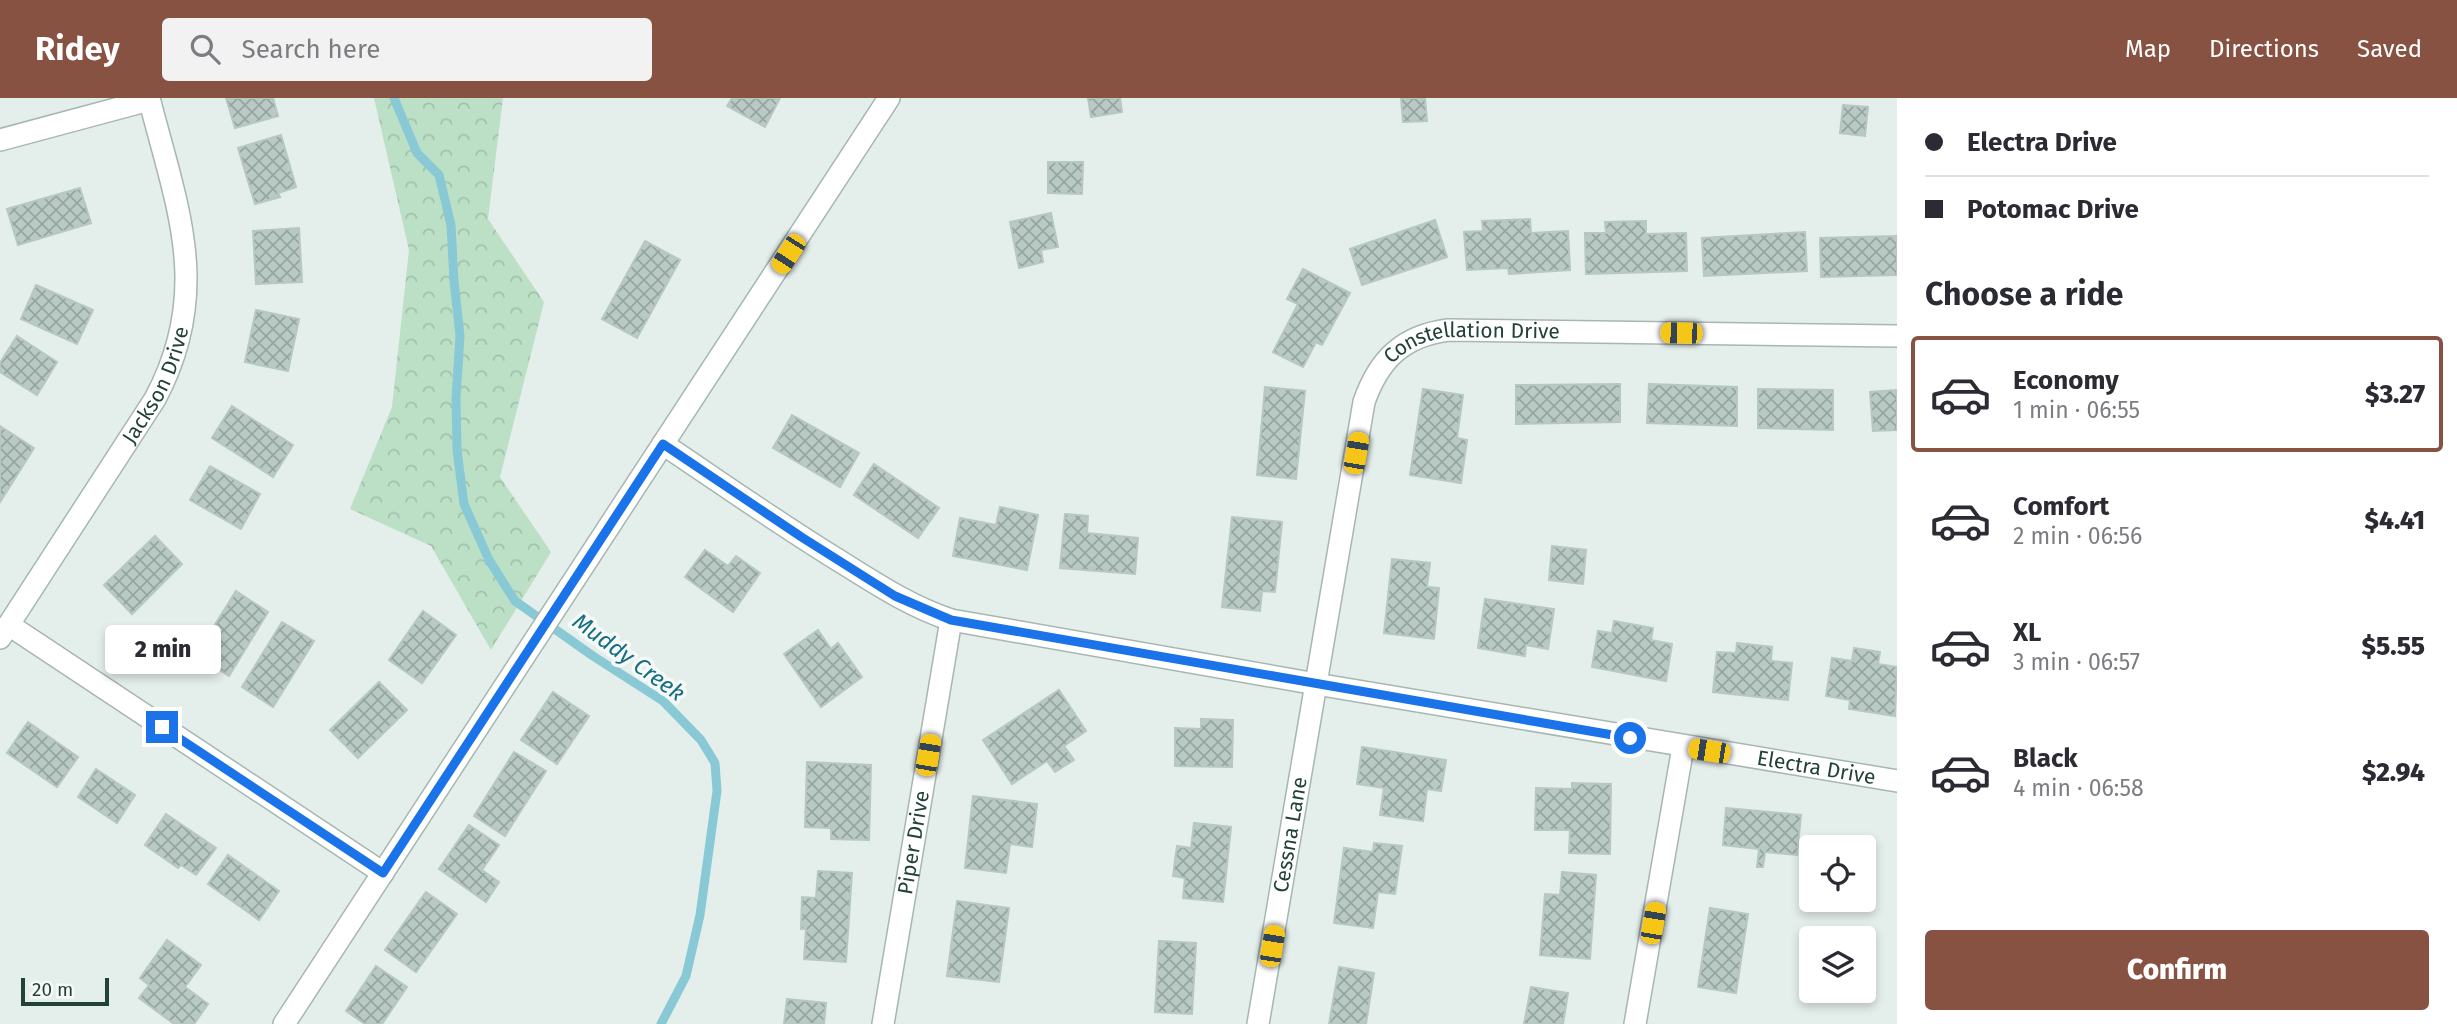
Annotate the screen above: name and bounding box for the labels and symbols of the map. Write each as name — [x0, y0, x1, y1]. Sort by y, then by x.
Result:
car — [768, 231, 809, 277]
street label: Constellation Drive — [1378, 317, 1560, 369]
car — [1660, 322, 1703, 344]
street label: Jackson Drive — [116, 324, 194, 449]
car — [1343, 430, 1370, 476]
water label: Muddy Creek — [567, 607, 691, 707]
callout: 2 min — [104, 626, 220, 674]
route end — [146, 711, 178, 743]
route start — [1614, 722, 1646, 754]
car — [915, 732, 942, 778]
car — [1687, 737, 1732, 765]
street label: Electra Drive — [1755, 745, 1878, 790]
street label: Cessna Lane — [1268, 775, 1313, 895]
street label: Piper Drive — [892, 789, 935, 897]
car — [1640, 900, 1667, 946]
car — [1259, 924, 1286, 968]
scale bar — [21, 975, 108, 1007]

